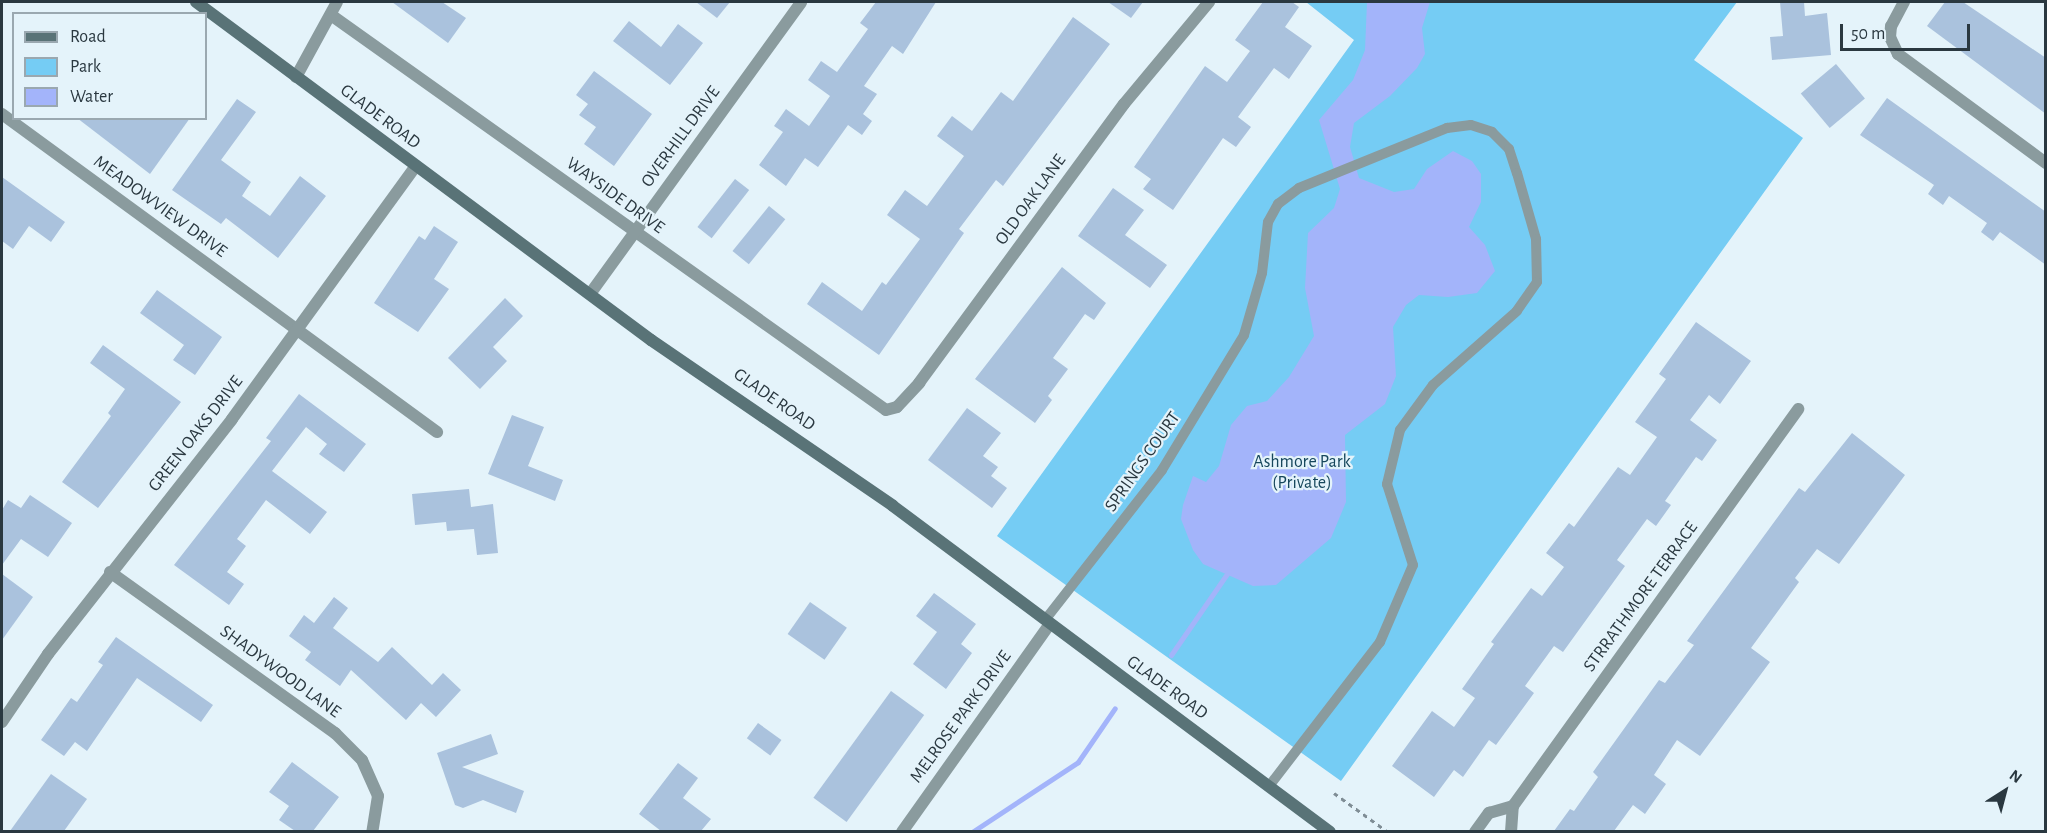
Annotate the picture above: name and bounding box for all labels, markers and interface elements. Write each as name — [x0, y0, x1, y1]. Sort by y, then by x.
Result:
legend — [12, 12, 207, 120]
scale bar — [1843, 12, 1974, 50]
text: 50 m — [1851, 25, 1885, 43]
text: Road — [70, 28, 106, 46]
text: Park — [70, 58, 101, 76]
street label: GLADE ROAD — [336, 80, 424, 154]
street label: OVERHILL DRIVE — [637, 82, 725, 192]
text: Water — [70, 88, 113, 106]
street label: OLD OAK LANE — [991, 150, 1071, 250]
street label: MEADOWVIEW DRIVE — [89, 151, 231, 263]
street label: WAYSIDE DRIVE — [562, 153, 668, 239]
street label: GLADE ROAD — [729, 364, 819, 436]
street label: GREEN OAKS DRIVE — [144, 372, 248, 496]
street label: SPRINGS COURT — [1101, 408, 1185, 516]
park label: Ashmore Park (Private) — [1253, 452, 1351, 494]
street label: STRRATHMORE TERRACE — [1579, 518, 1703, 676]
street label: SHADYWOOD LANE — [215, 621, 345, 723]
street label: MELROSE PARK DRIVE — [906, 647, 1016, 787]
street label: GLADE ROAD — [1122, 651, 1212, 725]
north arrow — [1975, 761, 2035, 821]
text: N — [2006, 767, 2025, 786]

